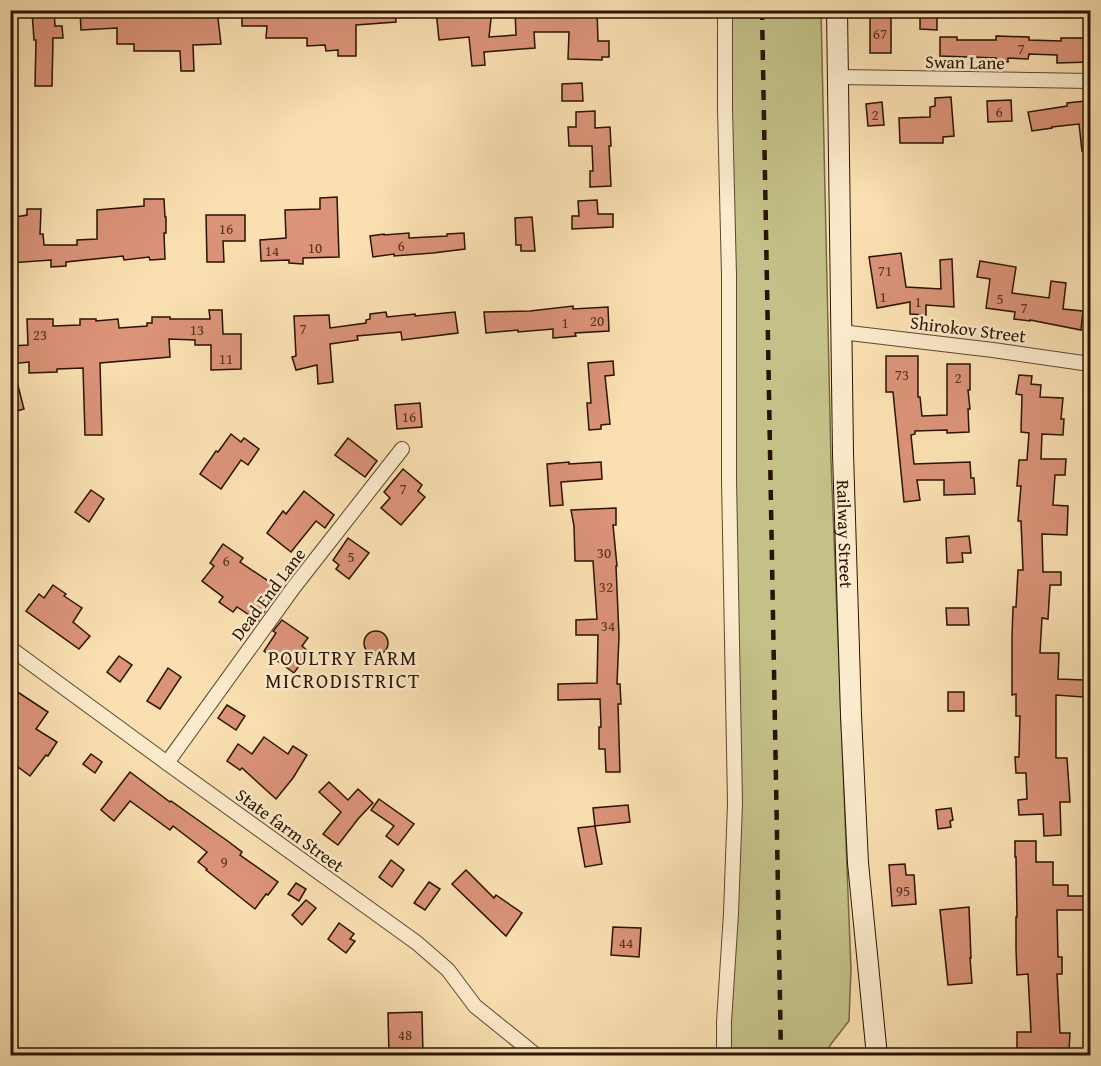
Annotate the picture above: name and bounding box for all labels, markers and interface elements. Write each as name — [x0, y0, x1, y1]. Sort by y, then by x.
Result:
house number: 67 — [873, 23, 887, 44]
house number: 7 — [1017, 38, 1025, 59]
street label: Swan Lane — [925, 48, 1005, 76]
house number: 6 — [995, 101, 1003, 122]
house number: 2 — [871, 104, 879, 125]
house number: 16 — [219, 218, 233, 239]
house number: 6 — [397, 235, 405, 256]
house number: 10 — [308, 237, 322, 258]
house number: 14 — [265, 240, 279, 261]
house number: 71 — [878, 260, 892, 281]
house number: 1 — [879, 286, 887, 307]
house number: 5 — [996, 288, 1004, 309]
house number: 1 — [914, 291, 922, 312]
house number: 7 — [1020, 297, 1028, 318]
street label: Shirokov Street — [909, 309, 1028, 350]
house number: 20 — [590, 310, 604, 331]
house number: 1 — [561, 312, 569, 333]
house number: 7 — [299, 318, 307, 339]
house number: 13 — [190, 319, 204, 340]
house number: 23 — [33, 324, 47, 345]
house number: 11 — [219, 348, 233, 369]
house number: 73 — [895, 364, 909, 385]
house number: 2 — [954, 367, 962, 388]
house number: 16 — [402, 406, 416, 427]
house number: 7 — [399, 478, 407, 499]
street label: Railway Street — [830, 479, 861, 589]
street label: Dead End Lane — [224, 542, 312, 646]
house number: 30 — [597, 542, 611, 563]
house number: 5 — [347, 546, 355, 567]
house number: 6 — [222, 550, 230, 571]
house number: 32 — [599, 576, 613, 597]
house number: 34 — [601, 615, 615, 636]
district label: POULTRY FARM MICRODISTRICT — [265, 643, 421, 695]
street label: State farm Street — [230, 781, 350, 879]
house number: 9 — [220, 851, 228, 872]
house number: 95 — [896, 880, 910, 901]
house number: 44 — [619, 932, 633, 953]
house number: 48 — [398, 1024, 412, 1045]

